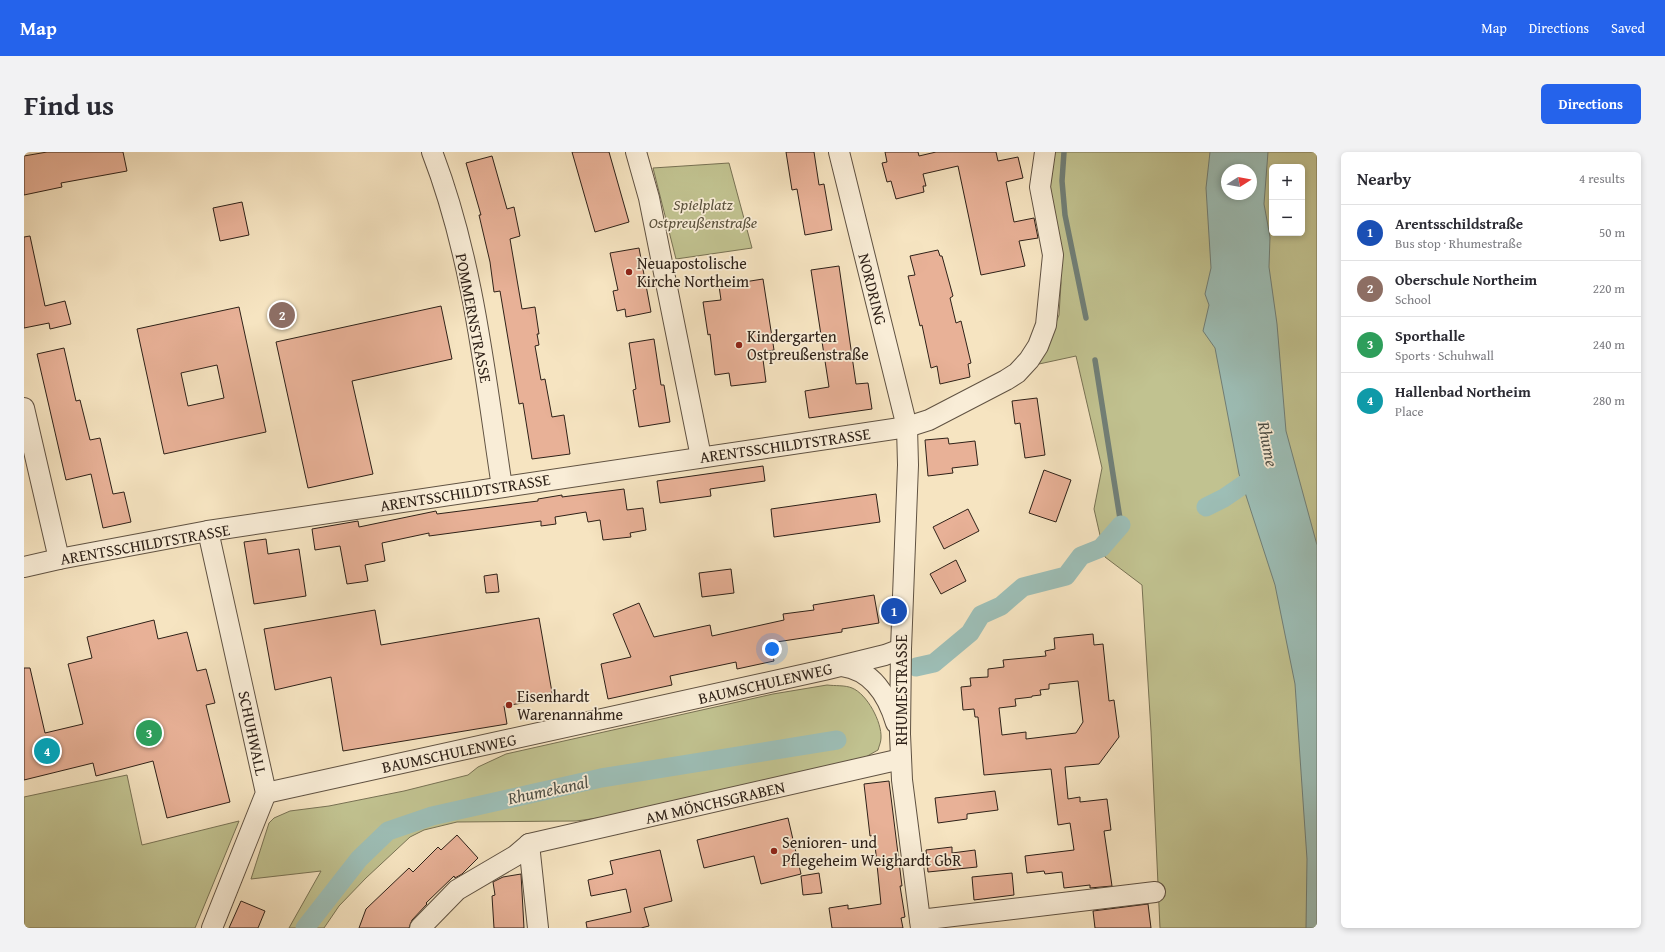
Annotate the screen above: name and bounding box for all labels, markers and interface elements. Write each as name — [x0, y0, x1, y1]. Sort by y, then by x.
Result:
text: Map — [20, 14, 57, 42]
text: Map — [1481, 18, 1507, 38]
text: Directions — [1529, 18, 1589, 38]
text: Saved — [1611, 18, 1645, 38]
text: Find us — [24, 84, 114, 125]
button: Directions — [1541, 84, 1641, 124]
north arrow — [1221, 164, 1257, 200]
map controls — [1269, 164, 1305, 236]
button: + — [1269, 164, 1305, 200]
text: Nearby — [1357, 166, 1411, 191]
text: 4 results — [1579, 169, 1625, 188]
park label: Spielplatz Ostpreußenstraße — [649, 192, 758, 234]
button: − — [1269, 200, 1305, 236]
text: Arentsschildstraße — [1395, 213, 1523, 234]
text: 1 — [1367, 223, 1373, 242]
text: 50 m — [1599, 223, 1625, 242]
text: Bus stop · Rhumestraße — [1395, 234, 1522, 253]
street label: POMMERNSTRASSE — [450, 251, 498, 385]
place label: Neuapostolische Kirche Northeim — [637, 251, 749, 293]
street label: NORDRING — [853, 251, 894, 328]
marker: Neuapostolische Kirche Northeim — [624, 267, 634, 277]
text: Oberschule Northeim — [1395, 269, 1537, 290]
text: 2 — [1367, 279, 1373, 298]
text: 220 m — [1593, 279, 1625, 298]
text: School — [1395, 290, 1431, 309]
pin: 2 — [269, 300, 295, 330]
place label: Kindergarten Ostpreußenstraße — [747, 324, 869, 366]
text: Sporthalle — [1395, 325, 1465, 346]
text: 3 — [1367, 335, 1373, 354]
text: 240 m — [1593, 335, 1625, 354]
marker: Kindergarten Ostpreußenstraße — [734, 340, 744, 350]
text: Sports · Schuhwall — [1395, 346, 1494, 365]
text: Hallenbad Northeim — [1395, 381, 1531, 402]
text: 4 — [1367, 391, 1373, 410]
text: 280 m — [1593, 391, 1625, 410]
text: Place — [1395, 402, 1424, 421]
water label: Rhume — [1252, 418, 1285, 469]
street label: ARENTSSCHILDTSTRASSE — [698, 421, 872, 469]
street label: ARENTSSCHILDTSTRASSE — [378, 467, 552, 517]
street label: ARENTSSCHILDTSTRASSE — [58, 517, 232, 571]
pin: 1 — [881, 596, 907, 626]
street label: RHUMESTRASSE — [889, 635, 913, 746]
your location — [762, 639, 782, 659]
street label: BAUMSCHULENWEG — [696, 656, 835, 710]
place label: Eisenhardt Warenannahme — [517, 684, 623, 726]
street label: SCHUHWALL — [232, 688, 274, 778]
marker: Eisenhardt Warenannahme — [504, 700, 514, 710]
pin: 3 — [136, 718, 162, 748]
street label: BAUMSCHULENWEG — [380, 727, 519, 779]
pin: 4 — [34, 736, 60, 766]
water label: Rhumekanal — [504, 769, 591, 810]
street label: AM MÖNCHSGRABEN — [643, 774, 788, 830]
place label: Senioren- und Pflegeheim Weighardt GbR — [782, 830, 962, 872]
marker: Senioren- und Pflegeheim Weighardt GbR — [769, 846, 779, 856]

